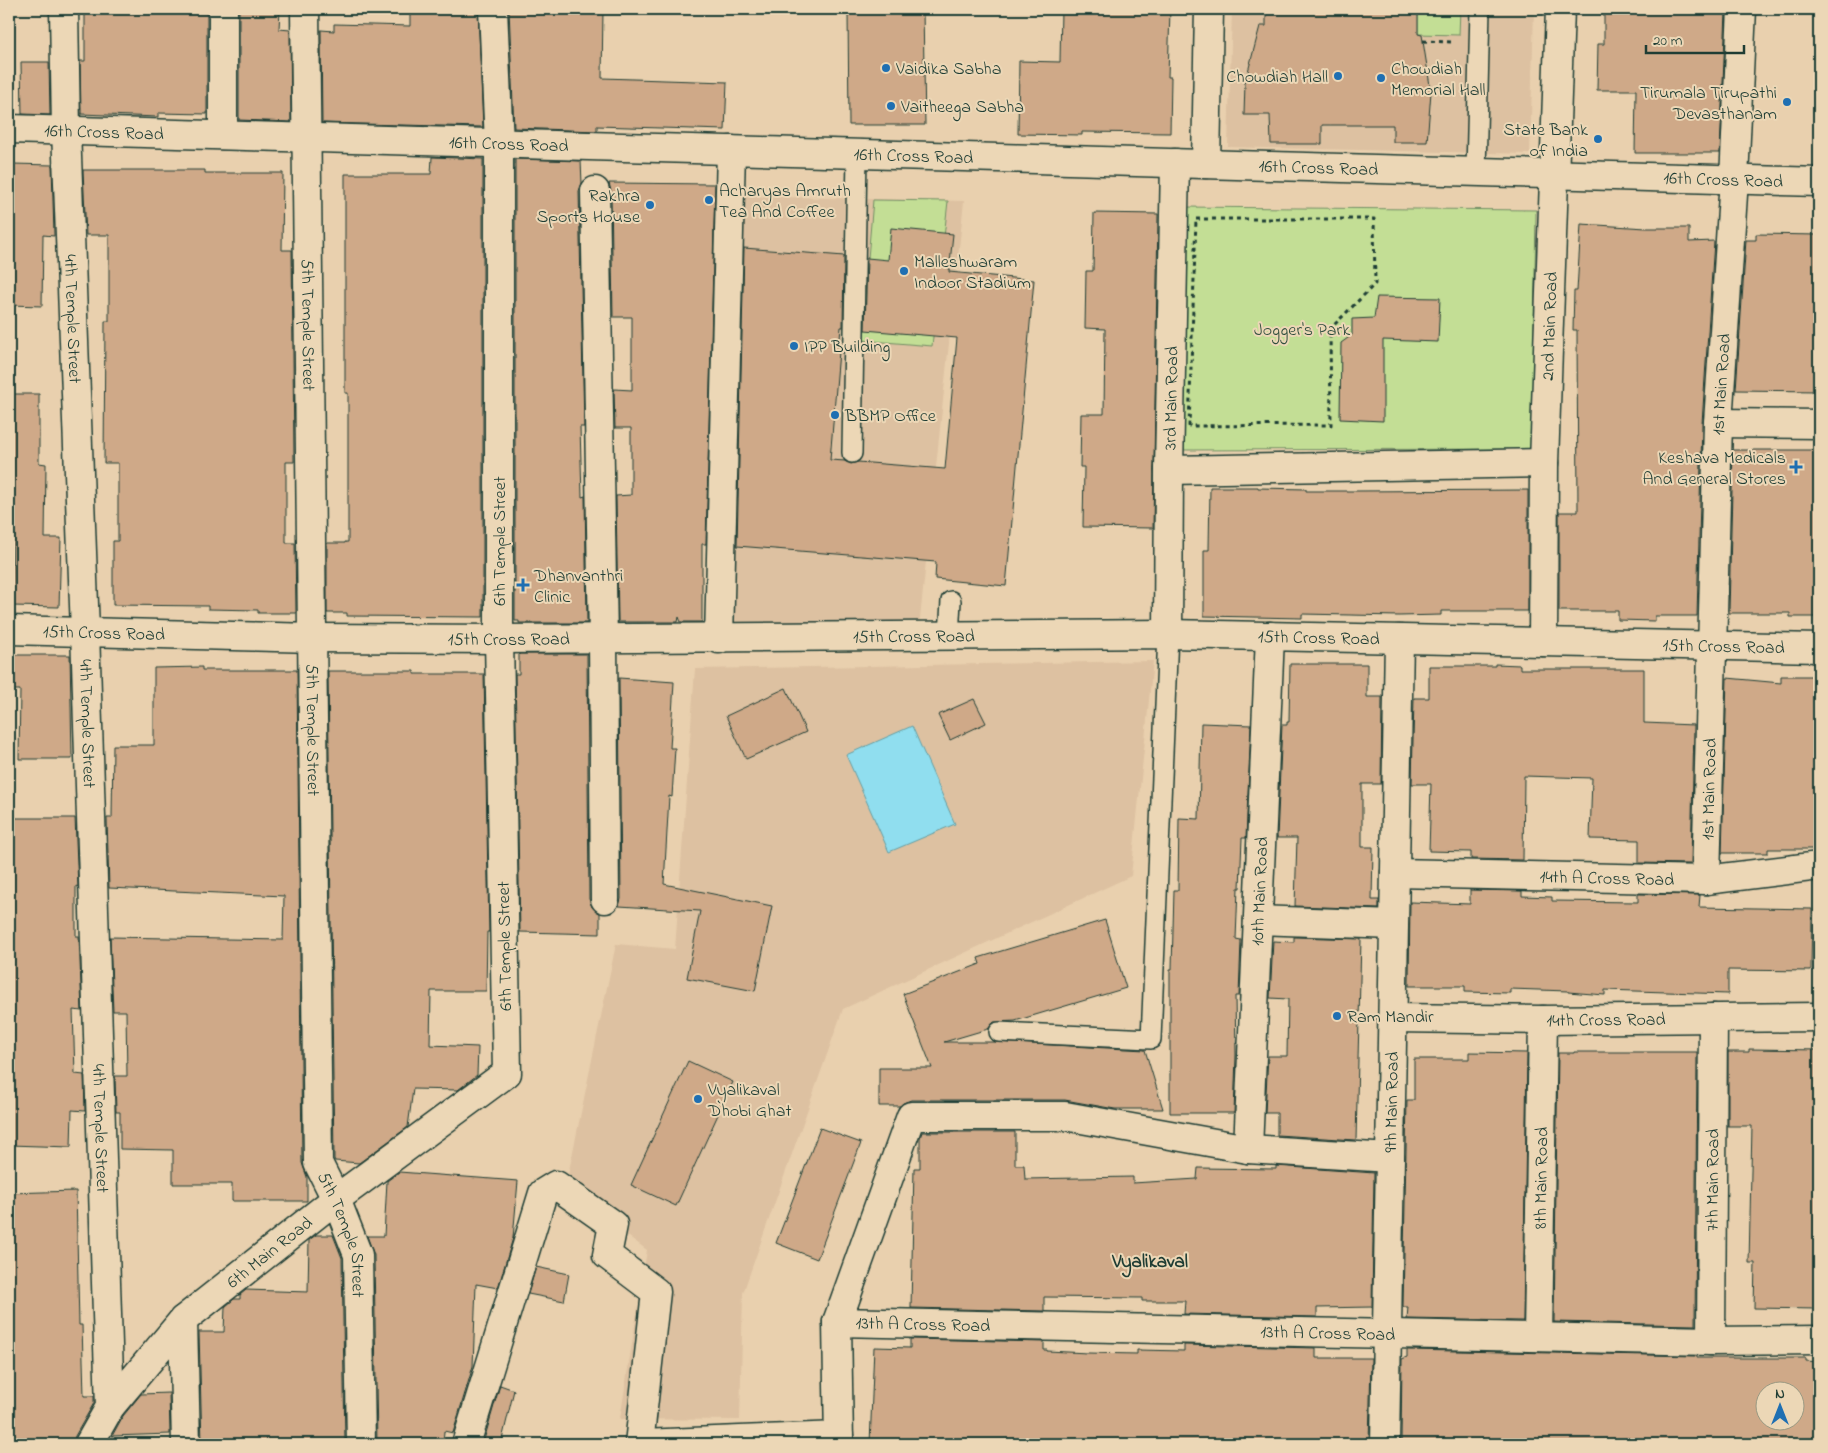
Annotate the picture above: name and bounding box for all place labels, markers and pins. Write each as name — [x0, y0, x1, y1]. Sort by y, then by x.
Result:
place label: Vaidika Sabha — [895, 57, 1001, 83]
place label: Chowdiah Memorial Hall — [1391, 57, 1486, 104]
marker: Vaidika Sabha — [880, 62, 892, 74]
place label: Chowdiah Hall — [1226, 65, 1328, 91]
marker: Chowdiah Hall — [1332, 70, 1344, 82]
marker: Chowdiah Memorial Hall — [1375, 72, 1387, 84]
place label: Tirumala Tirupathi Devasthanam — [1640, 81, 1777, 128]
place label: Vaitheega Sabha — [900, 95, 1024, 122]
marker: Tirumala Tirupathi Devasthanam — [1781, 96, 1793, 108]
marker: Vaitheega Sabha — [885, 100, 897, 112]
place label: State Bank of India — [1503, 118, 1588, 165]
marker: State Bank of India — [1592, 133, 1604, 145]
place label: Acharyas Amruth Tea And Coffee — [719, 179, 851, 226]
place label: Rakhra Sports House — [537, 184, 641, 231]
marker: Acharyas Amruth Tea And Coffee — [703, 194, 715, 206]
marker: Rakhra Sports House — [644, 199, 656, 211]
place label: Malleshwaram Indoor Stadium — [914, 250, 1031, 297]
marker: Malleshwaram Indoor Stadium — [898, 265, 910, 277]
place label: IPP Building — [804, 335, 890, 362]
marker: IPP Building — [788, 340, 800, 352]
place label: BBMP Office — [844, 404, 937, 430]
marker: BBMP Office — [829, 409, 841, 421]
place label: Keshava Medicals And General Stores — [1643, 446, 1786, 493]
marker: Keshava Medicals And General Stores — [1790, 461, 1802, 473]
place label: Dhanvanthri Clinic — [533, 564, 623, 611]
marker: Dhanvanthri Clinic — [516, 578, 530, 592]
place label: Ram Mandir — [1347, 1005, 1434, 1031]
marker: Ram Mandir — [1331, 1010, 1343, 1022]
place label: Vyalikaval Dhobi Ghat — [707, 1078, 791, 1125]
marker: Vyalikaval Dhobi Ghat — [692, 1093, 704, 1105]

